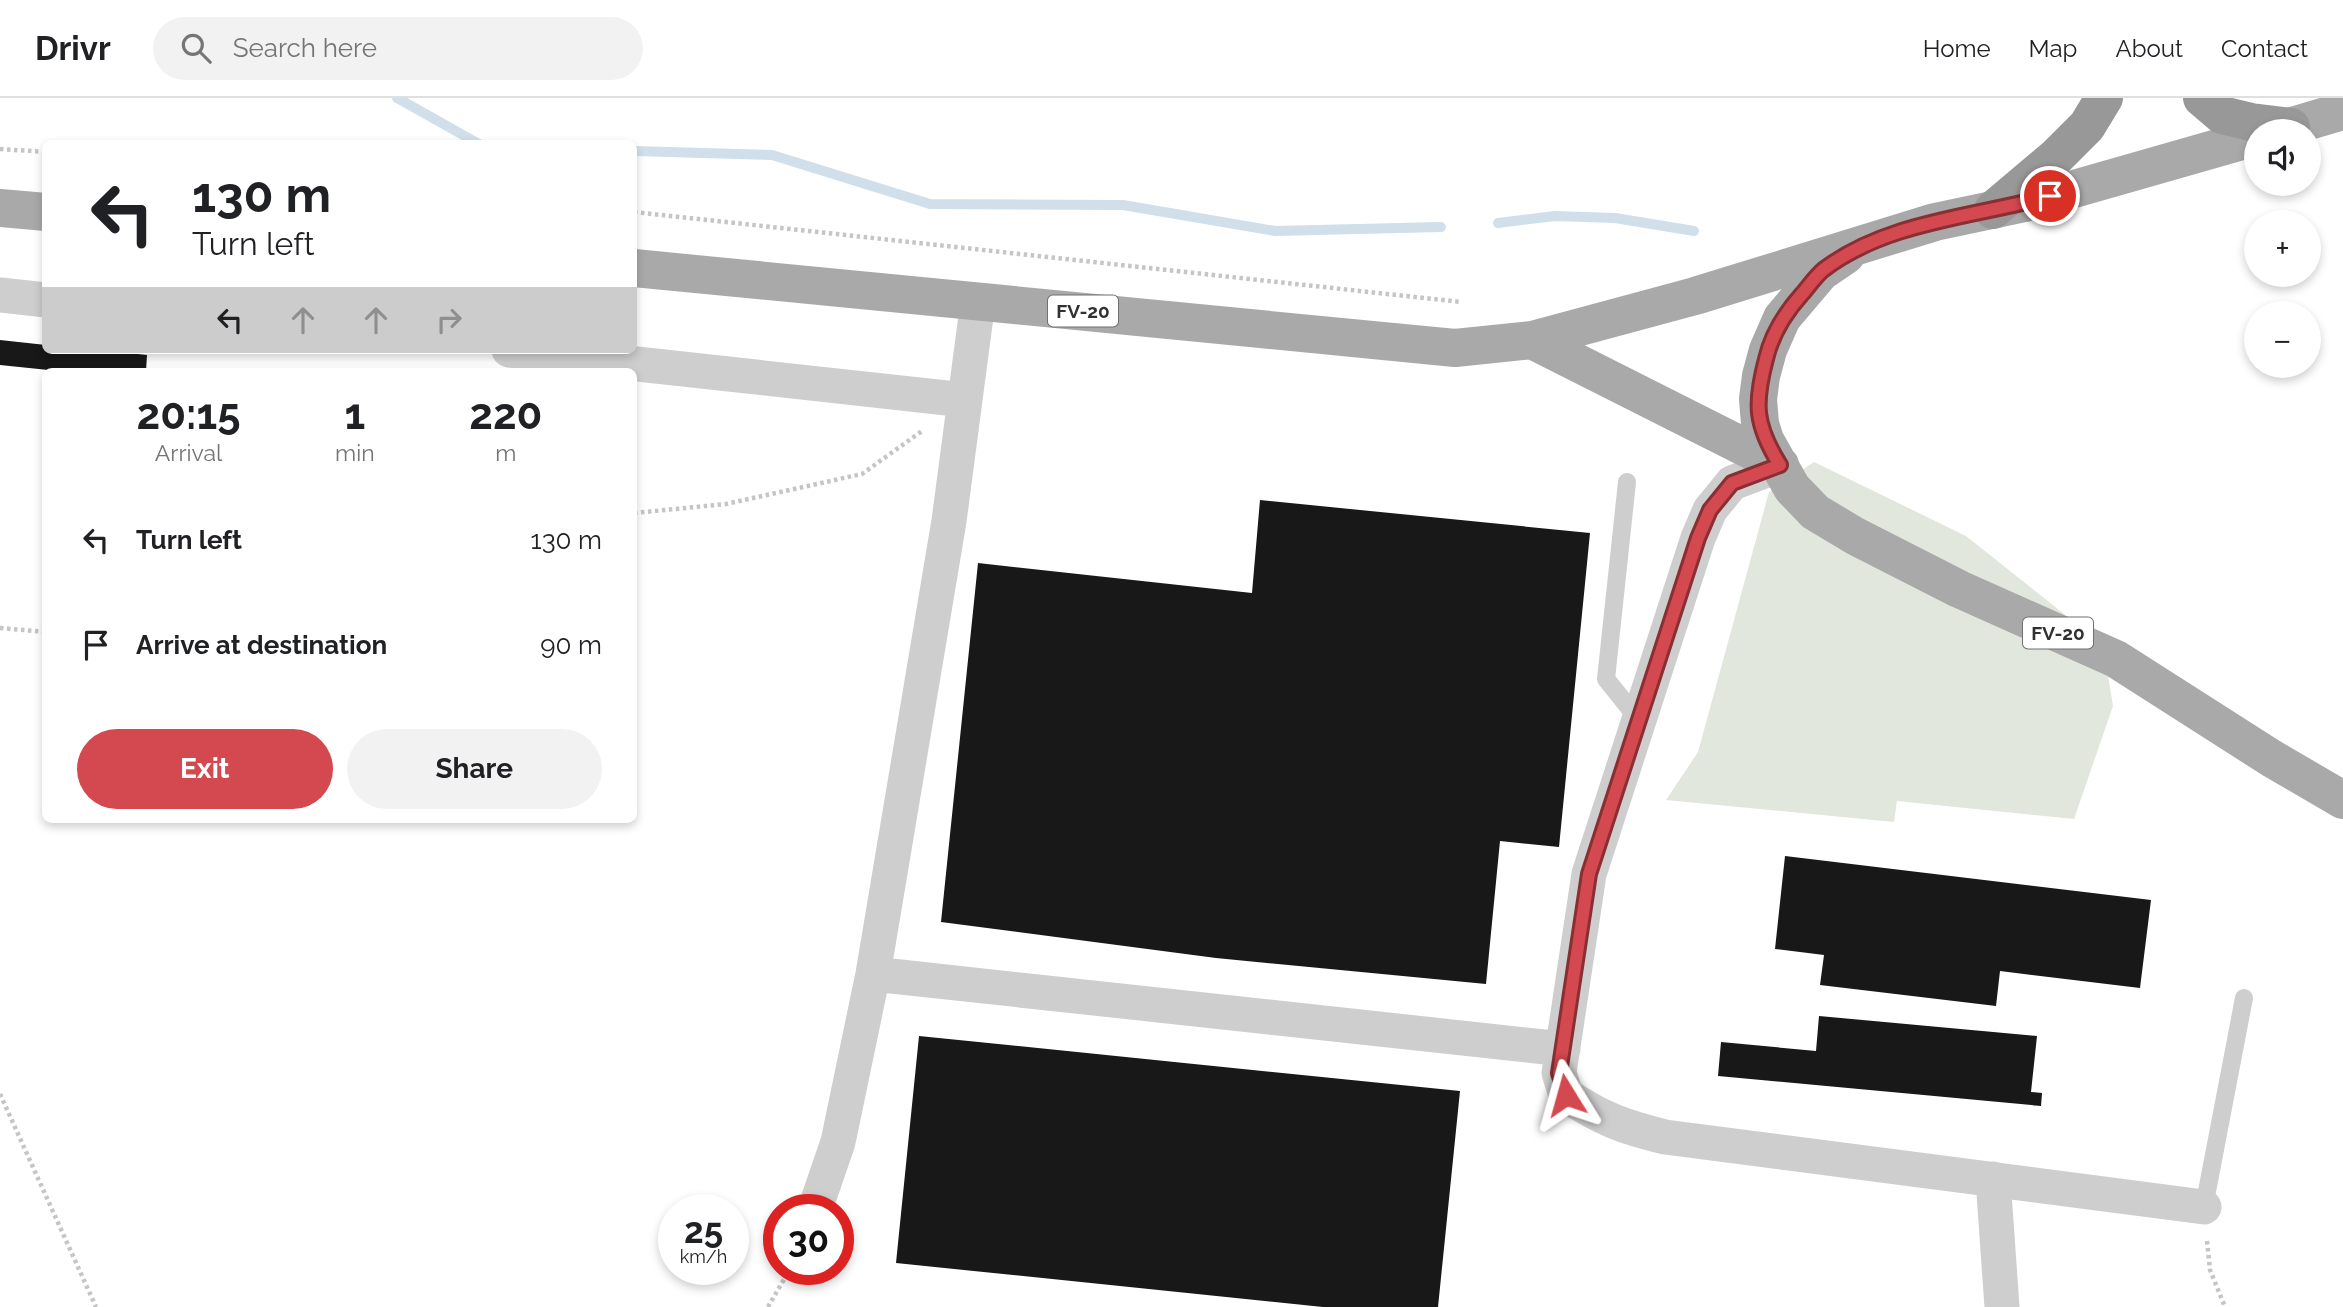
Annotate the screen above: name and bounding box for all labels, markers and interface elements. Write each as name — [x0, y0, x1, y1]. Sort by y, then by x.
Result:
search box — [153, 17, 643, 80]
text: Drivr — [35, 29, 111, 68]
icon: search — [177, 29, 215, 67]
text: Search here — [233, 33, 377, 63]
text: Home — [1923, 34, 1991, 63]
text: Map — [2029, 34, 2077, 63]
text: About — [2115, 34, 2183, 63]
text: Contact — [2221, 34, 2308, 63]
map controls — [2244, 119, 2321, 378]
button: sound — [2244, 119, 2321, 196]
text: 130 m — [192, 166, 331, 223]
pin — [2020, 166, 2080, 226]
icon: left — [77, 168, 168, 259]
icon: arrive — [2031, 177, 2069, 215]
button: + — [2244, 210, 2321, 287]
text: Turn left — [192, 225, 314, 262]
road number: FV-20 — [1048, 295, 1118, 326]
icon: left — [211, 301, 249, 339]
icon: ahead — [284, 301, 322, 339]
icon: ahead — [357, 301, 395, 339]
icon: right — [430, 301, 468, 339]
button: − — [2244, 301, 2321, 378]
text: 20:15 — [137, 390, 240, 439]
text: 1 — [344, 390, 365, 439]
text: 220 — [469, 390, 542, 439]
text: Arrival — [155, 439, 222, 466]
text: min — [335, 439, 375, 466]
text: m — [495, 439, 516, 466]
icon: left — [77, 521, 115, 559]
text: Turn left — [136, 525, 242, 555]
text: 130 m — [531, 525, 602, 555]
road number: FV-20 — [2023, 618, 2093, 648]
icon: arrive — [77, 626, 115, 664]
text: Arrive at destination — [136, 630, 387, 660]
text: 90 m — [540, 630, 602, 660]
button: Exit — [77, 729, 333, 809]
button: Share — [347, 729, 602, 809]
position arrow — [1529, 1058, 1603, 1132]
speed limit sign: 30 — [763, 1194, 854, 1285]
text: 25 — [684, 1210, 723, 1251]
text: km/h — [680, 1246, 727, 1267]

